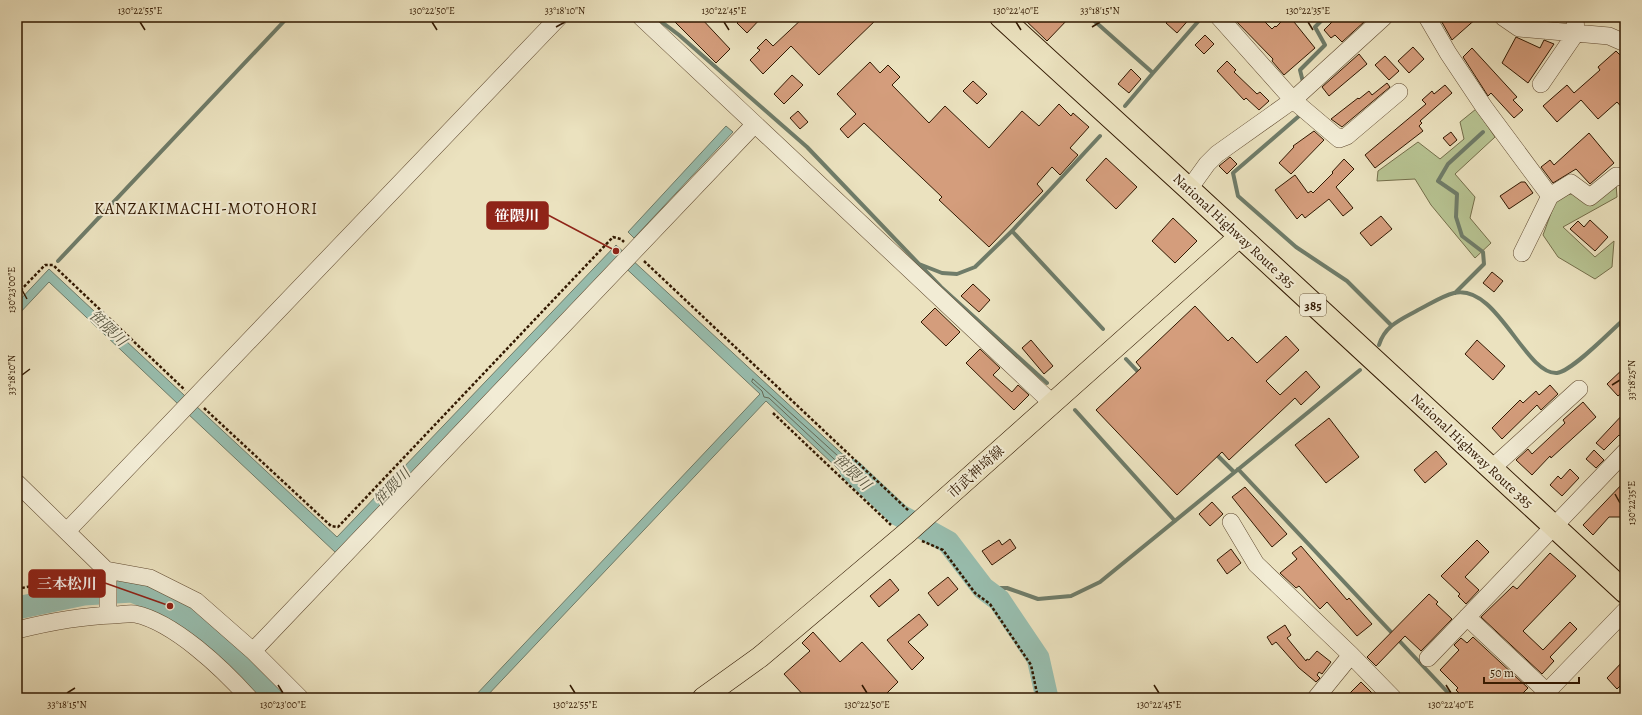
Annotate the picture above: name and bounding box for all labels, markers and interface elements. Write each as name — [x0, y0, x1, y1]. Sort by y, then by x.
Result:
text: 130°22'55"E — [118, 4, 162, 17]
text: 130°22'50"E — [409, 4, 455, 17]
text: 33°18'10"N — [545, 4, 585, 17]
text: 130°22'45"E — [702, 4, 747, 17]
text: 130°22'40"E — [993, 4, 1039, 17]
text: 33°18'15"N — [1080, 4, 1120, 17]
text: 130°22'35"E — [1286, 4, 1330, 17]
street label: National Highway Route 385 — [1169, 169, 1299, 293]
district label: KANZAKIMACHI-MOTOHORI — [94, 198, 318, 220]
callout: 笹隈川 — [487, 202, 548, 229]
text: 笹隈川 — [494, 206, 540, 226]
text: 130°23'00"E — [5, 267, 18, 313]
road number: 385 — [1300, 294, 1326, 316]
water label: 笹隈川 — [85, 305, 133, 352]
text: 33°18'10"N — [5, 355, 18, 395]
text: 33°18'25"N — [1625, 360, 1638, 400]
street label: National Highway Route 385 — [1407, 389, 1537, 513]
street label: 市武神埼線 — [944, 442, 1008, 502]
water label: 笹隈川 — [829, 449, 877, 496]
water label: 笹隈川 — [369, 462, 416, 510]
text: 130°22'35"E — [1625, 481, 1638, 525]
callout: 三本松川 — [29, 570, 105, 597]
text: 三本松川 — [37, 574, 97, 594]
scale bar — [1484, 659, 1579, 685]
text: 50 m — [1490, 665, 1514, 681]
text: 33°18'15"N — [47, 698, 87, 711]
text: 130°23'00"E — [260, 698, 306, 711]
text: 130°22'55"E — [553, 698, 597, 711]
text: 130°22'50"E — [844, 698, 890, 711]
text: 130°22'45"E — [1137, 698, 1182, 711]
text: 130°22'40"E — [1428, 698, 1474, 711]

